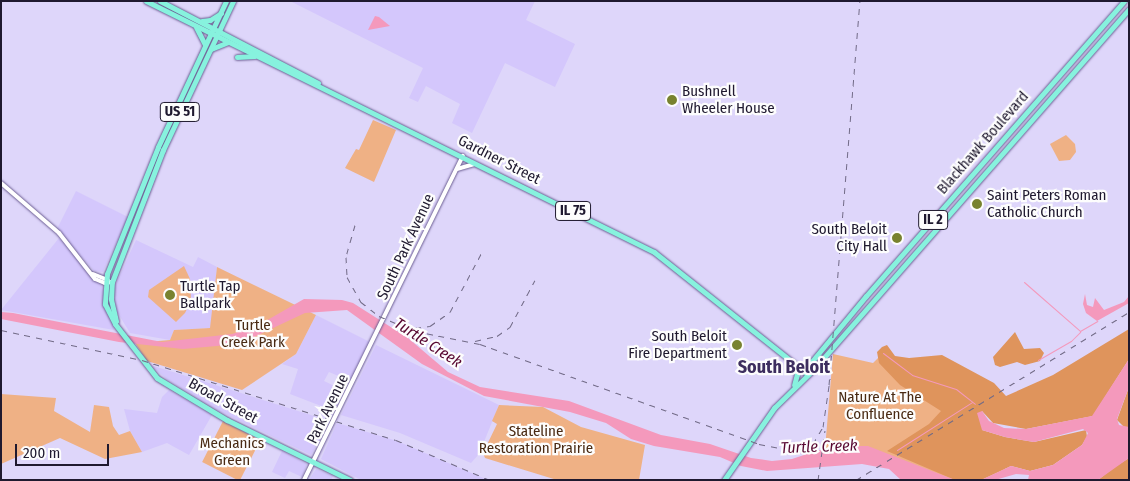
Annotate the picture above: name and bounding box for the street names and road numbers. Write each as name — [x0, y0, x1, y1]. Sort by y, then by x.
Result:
street label: Blackhawk Boulevard — [933, 88, 1033, 198]
road number: US 51 — [159, 100, 201, 124]
street label: Gardner Street — [455, 132, 543, 188]
street label: South Park Avenue — [374, 191, 438, 303]
road number: IL 75 — [554, 200, 592, 222]
road number: IL 2 — [918, 208, 948, 232]
street label: Park Avenue — [303, 371, 353, 447]
street label: Broad Street — [185, 375, 261, 427]

